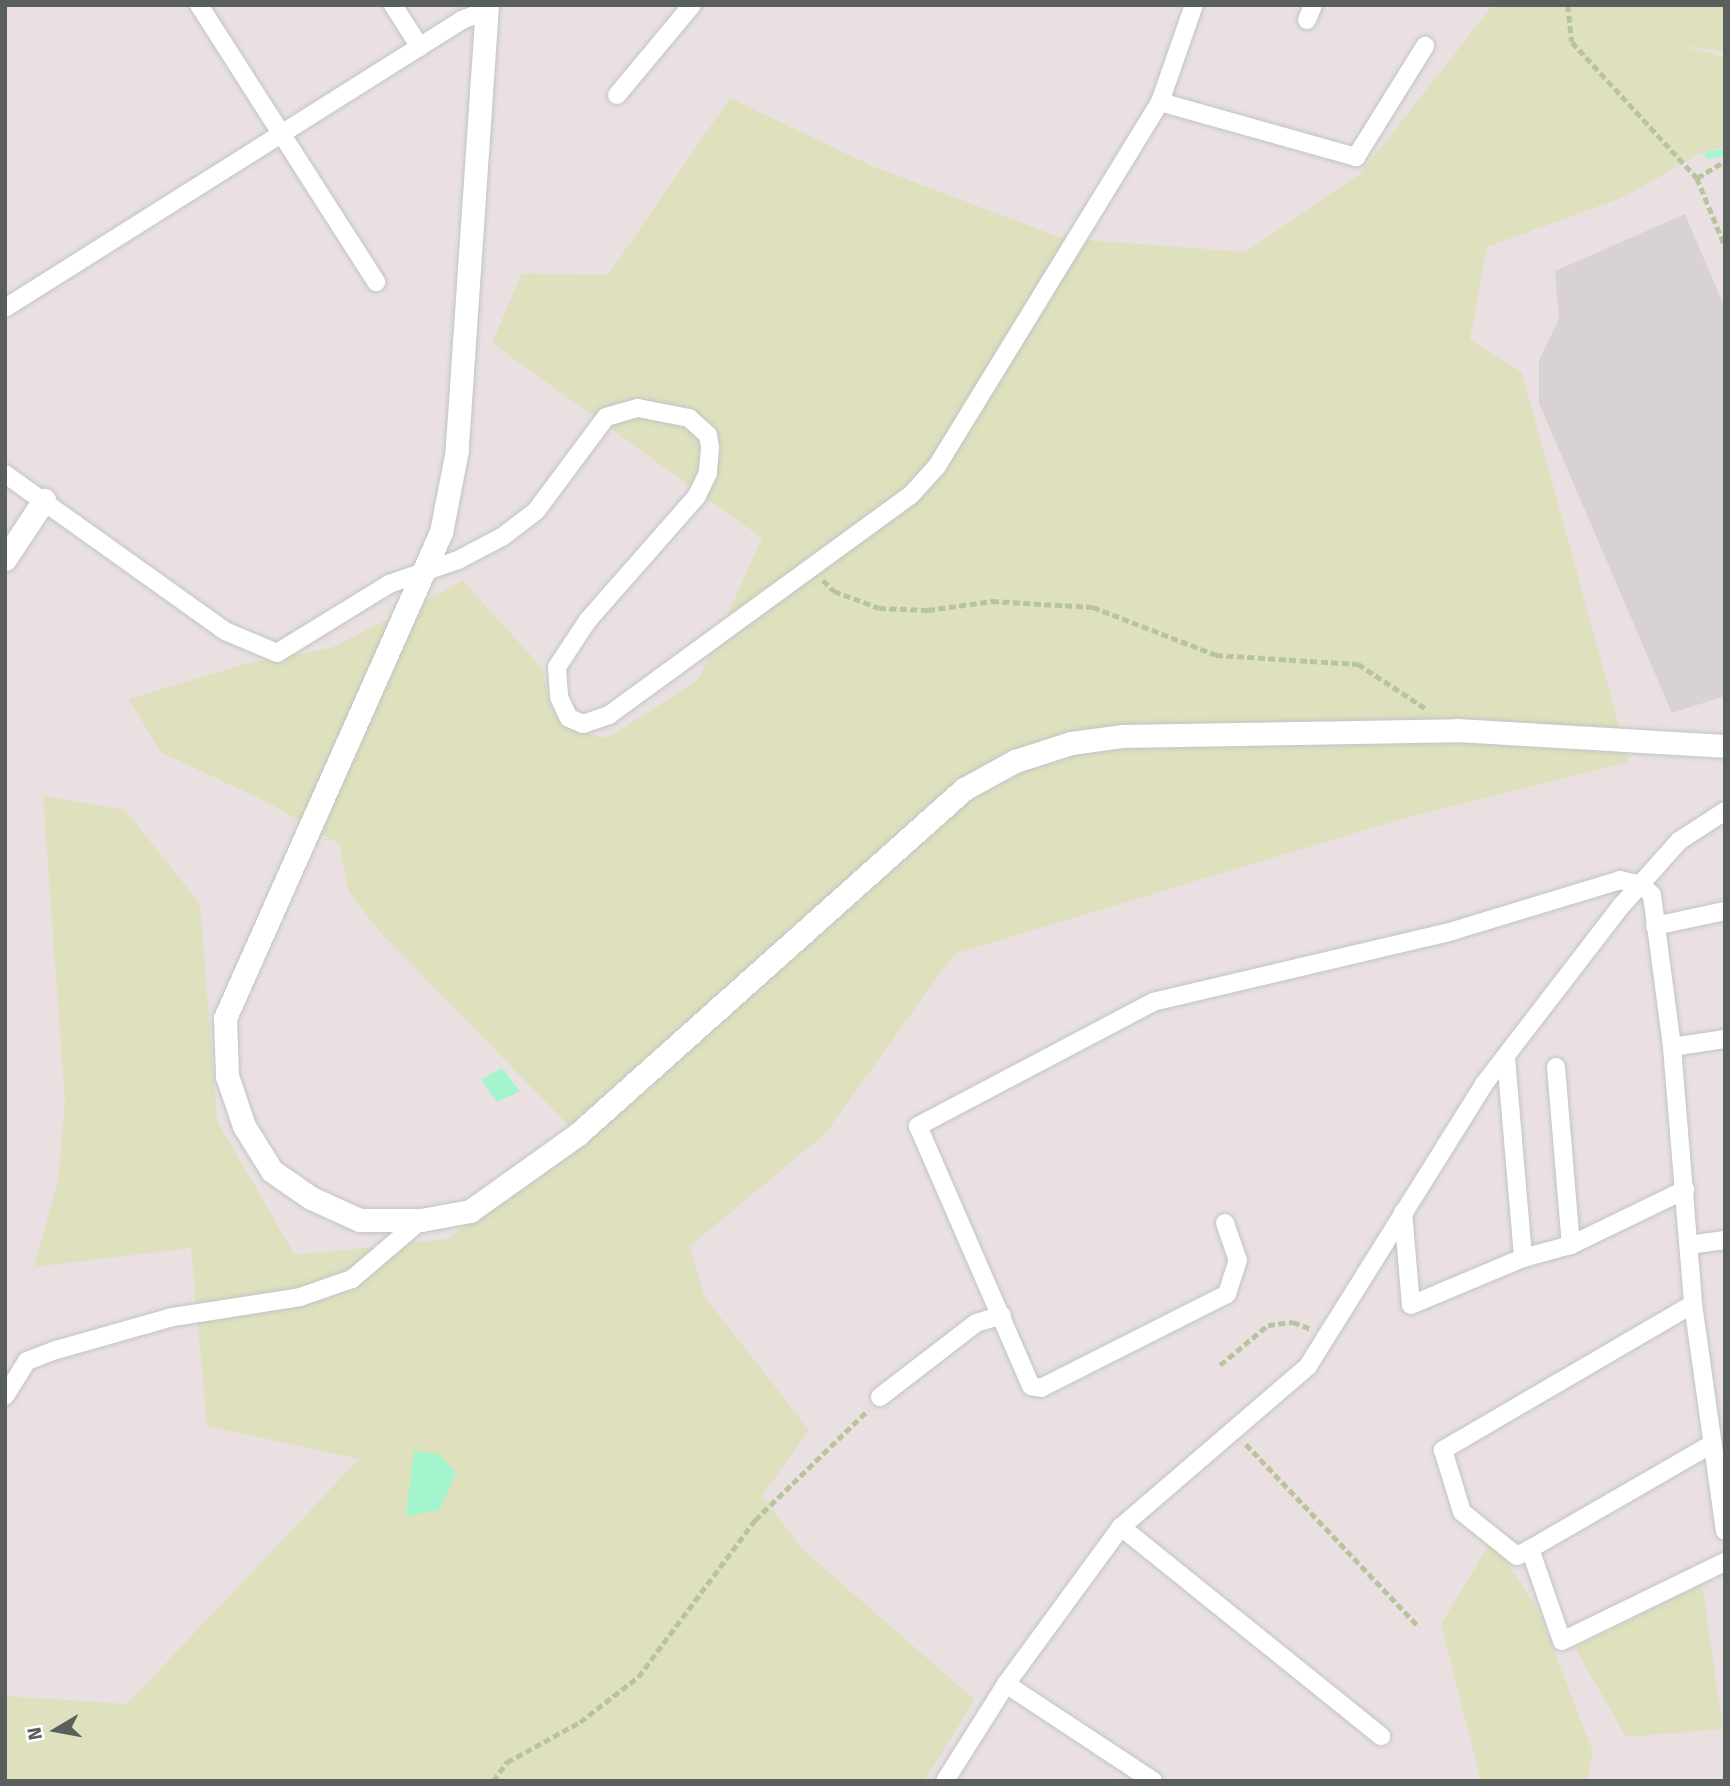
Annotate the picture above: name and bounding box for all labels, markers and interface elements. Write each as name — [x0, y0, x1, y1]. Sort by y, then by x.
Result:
north arrow — [21, 1695, 91, 1765]
text: N — [22, 1726, 47, 1742]

